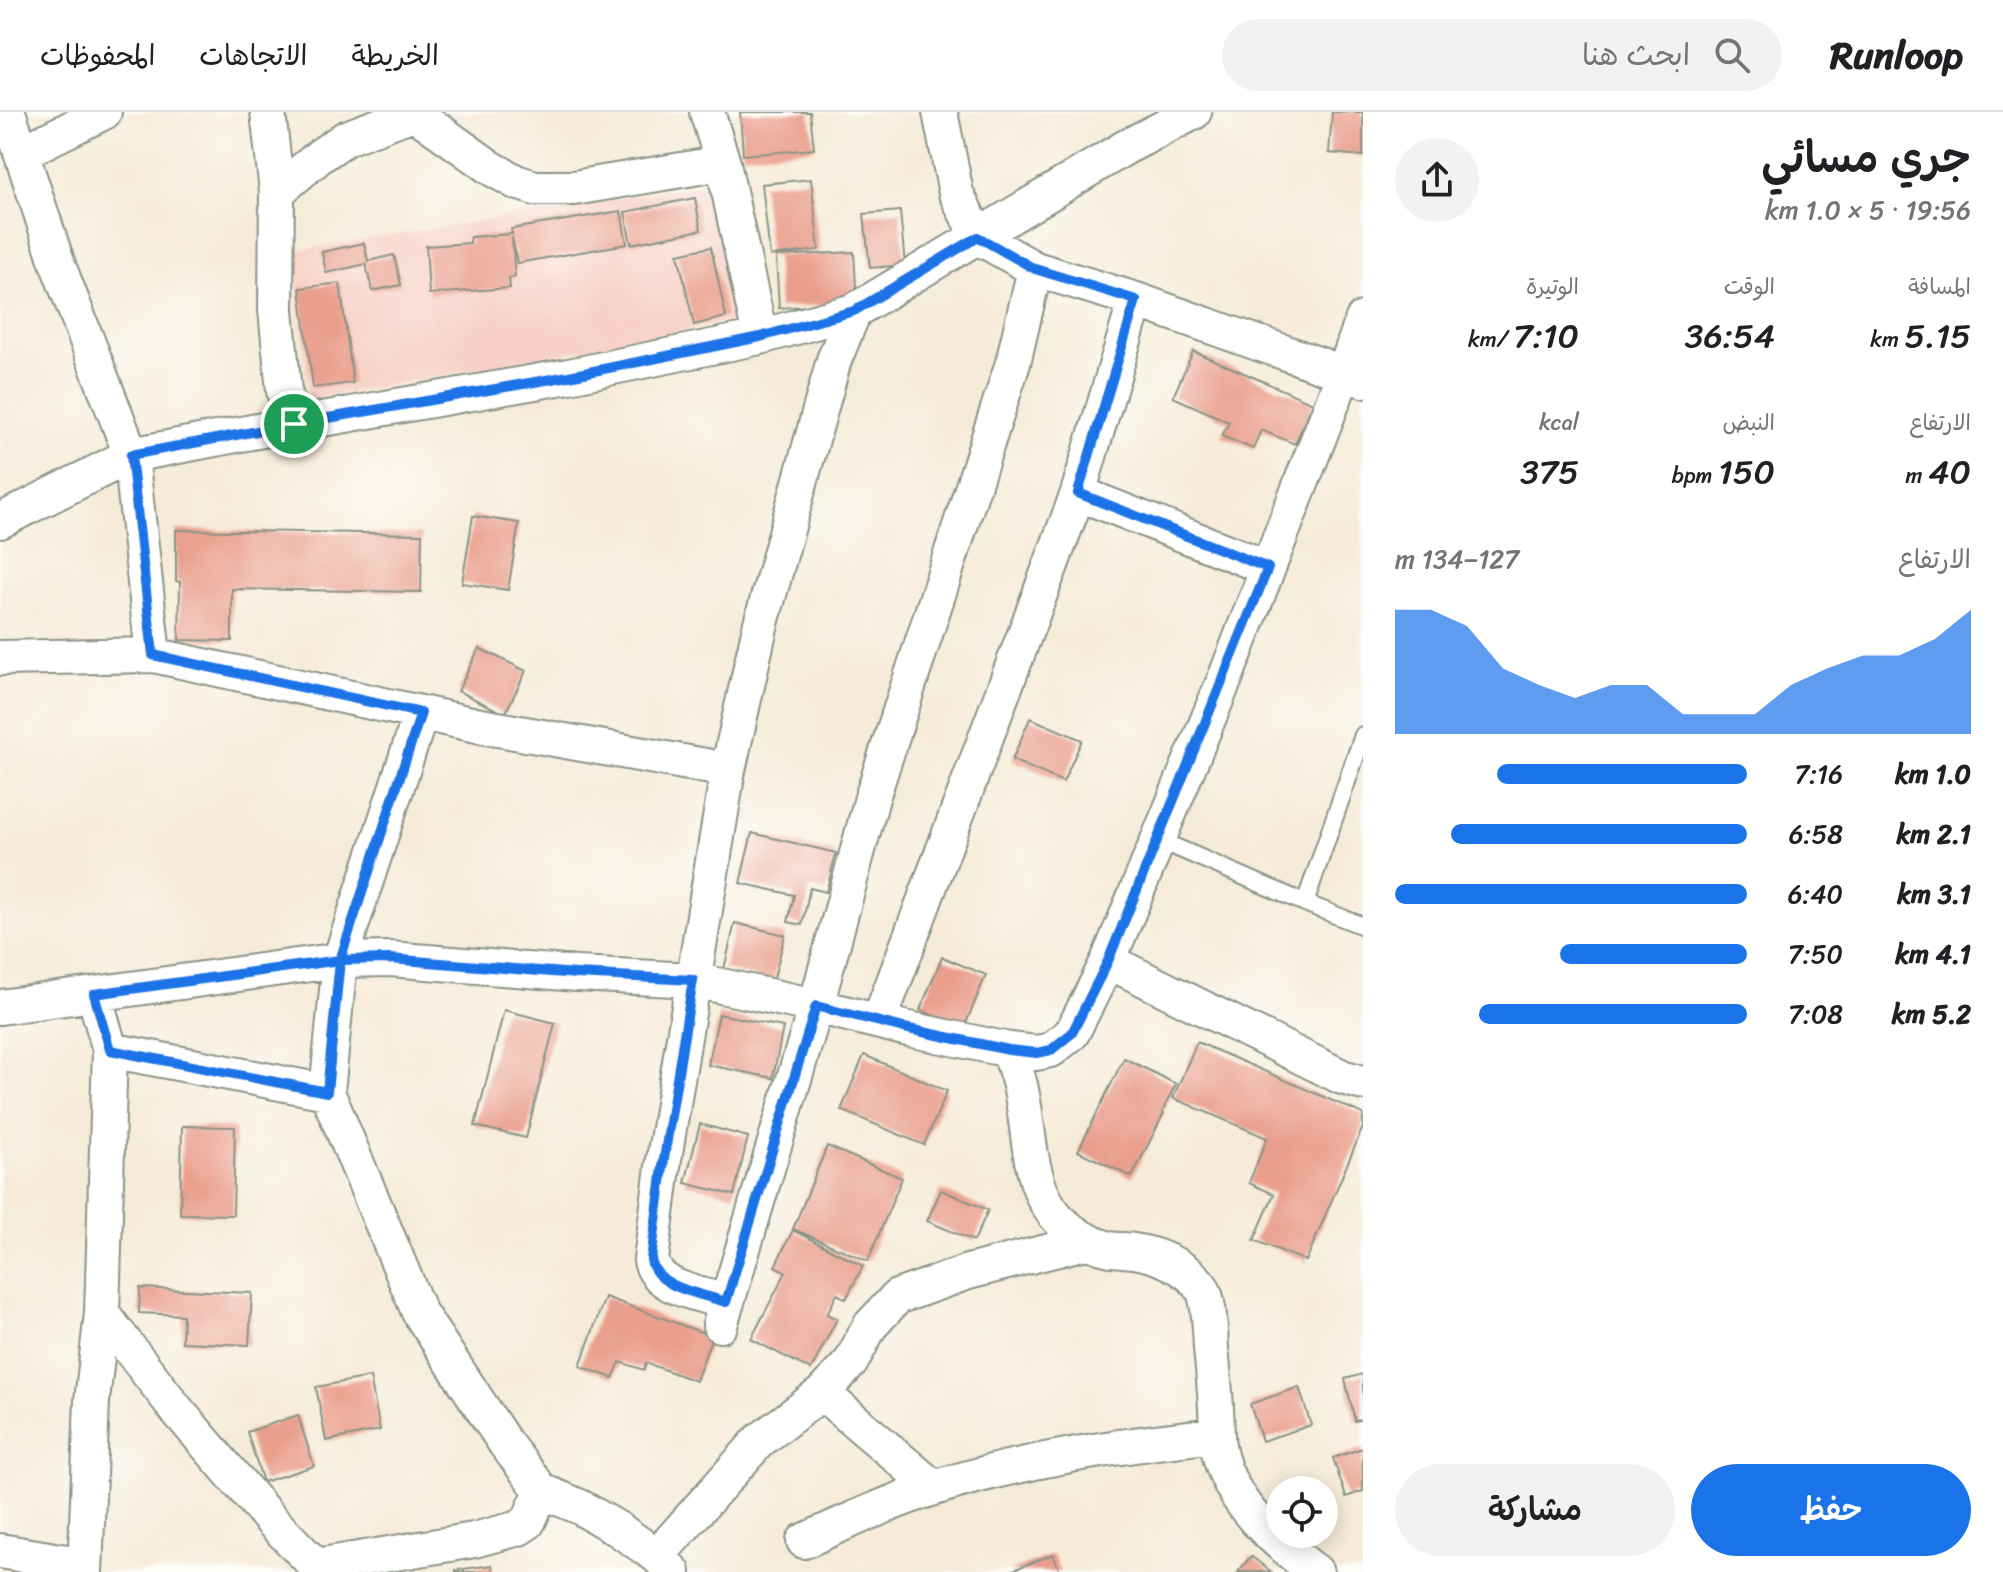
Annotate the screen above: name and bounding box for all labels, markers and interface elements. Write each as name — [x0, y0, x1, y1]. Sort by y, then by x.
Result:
search box — [1222, 19, 1782, 91]
text: Runloop — [1830, 22, 1963, 89]
text: ابحث هنا — [1582, 28, 1690, 82]
text: المحفوظات — [40, 31, 155, 80]
text: الاتجاهات — [199, 31, 307, 80]
text: الخريطة — [351, 31, 439, 80]
icon: search — [1710, 33, 1754, 77]
text: جري مسائي — [1761, 118, 1971, 196]
button: share — [1395, 138, 1479, 222]
text: 19:56 · 5 × 1.0 km — [1765, 187, 1971, 233]
text: الوتيرة — [1526, 267, 1579, 306]
text: الوقت — [1724, 267, 1775, 306]
text: المسافة — [1908, 267, 1971, 306]
text: 7:10 — [1513, 306, 1579, 366]
text: 36:54 — [1685, 306, 1775, 366]
text: 5.15 — [1905, 306, 1971, 366]
text: /km — [1468, 320, 1513, 359]
text: km — [1870, 320, 1905, 359]
pin — [260, 390, 328, 458]
icon: arrive — [272, 402, 316, 446]
text: kcal — [1539, 403, 1579, 442]
text: النبض — [1722, 403, 1775, 442]
text: الارتفاع — [1909, 403, 1971, 442]
text: 375 — [1520, 442, 1579, 502]
text: 150 — [1718, 442, 1775, 502]
text: 40 — [1928, 442, 1971, 502]
text: bpm — [1672, 456, 1718, 495]
text: m — [1906, 456, 1928, 495]
text: 127–134 m — [1395, 536, 1519, 582]
text: الارتفاع — [1898, 536, 1971, 582]
text: 7:16 — [1794, 751, 1843, 797]
text: 1.0 km — [1895, 751, 1971, 797]
text: 6:58 — [1789, 811, 1843, 857]
text: 2.1 km — [1896, 811, 1971, 857]
text: 6:40 — [1788, 871, 1843, 917]
text: 3.1 km — [1897, 871, 1971, 917]
text: 7:50 — [1788, 931, 1843, 977]
text: 4.1 km — [1895, 931, 1971, 977]
text: 7:08 — [1788, 991, 1843, 1037]
text: 5.2 km — [1892, 991, 1971, 1037]
button: مشاركة — [1395, 1464, 1675, 1556]
button: حفظ — [1691, 1464, 1971, 1556]
map controls — [1266, 1476, 1338, 1548]
button: locate — [1266, 1476, 1338, 1548]

